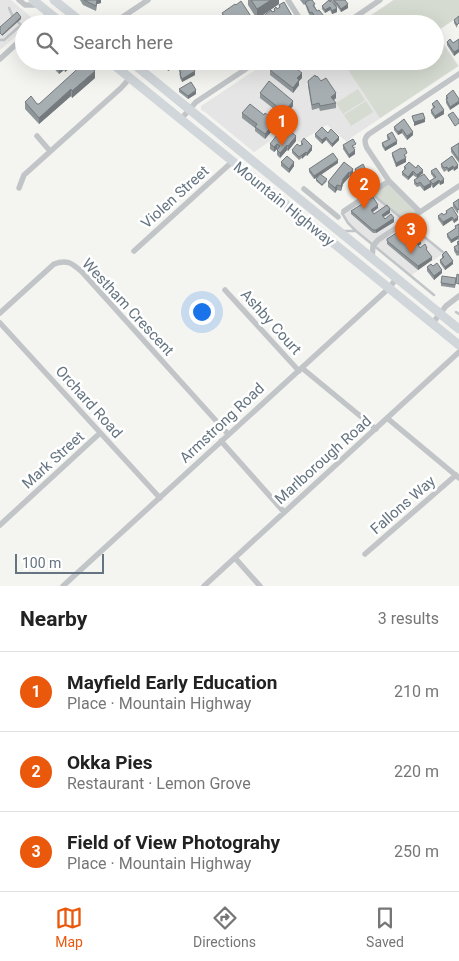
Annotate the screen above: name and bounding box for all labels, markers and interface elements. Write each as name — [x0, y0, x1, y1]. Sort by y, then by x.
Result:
search box — [15, 15, 444, 70]
icon: search — [33, 29, 61, 57]
text: Search here — [73, 31, 173, 54]
pin: 1 — [266, 105, 298, 146]
street label: Mountain Highway — [230, 158, 338, 250]
street label: Violen Street — [137, 162, 213, 232]
pin: 2 — [348, 168, 380, 209]
pin: 3 — [395, 213, 427, 254]
street label: Westham Crescent — [78, 255, 178, 359]
street label: Ashby Court — [237, 286, 305, 359]
your location — [189, 299, 215, 325]
street label: Orchard Road — [52, 362, 126, 442]
street label: Armstrong Road — [176, 379, 268, 467]
street label: Marlborough Road — [271, 412, 375, 508]
street label: Mark Street — [18, 427, 88, 493]
street label: Fallons Way — [367, 472, 439, 538]
scale bar — [15, 551, 104, 574]
text: 100 m — [22, 555, 61, 571]
text: Nearby — [20, 607, 87, 631]
text: 3 results — [378, 609, 439, 628]
text: Mayfield Early Education — [67, 671, 277, 694]
text: 1 — [31, 682, 41, 701]
text: 210 m — [394, 682, 439, 701]
text: Place · Mountain Highway — [67, 694, 251, 713]
text: Okka Pies — [67, 751, 153, 774]
text: 2 — [31, 762, 41, 781]
text: 220 m — [394, 762, 439, 781]
text: Restaurant · Lemon Grove — [67, 774, 251, 793]
text: Field of View Photograhy — [67, 831, 280, 854]
text: 3 — [31, 842, 41, 861]
text: 250 m — [394, 842, 439, 861]
text: Place · Mountain Highway — [67, 854, 251, 873]
tab: Map — [55, 904, 83, 950]
tab: Directions — [193, 904, 256, 950]
tab: Saved — [366, 904, 404, 950]

